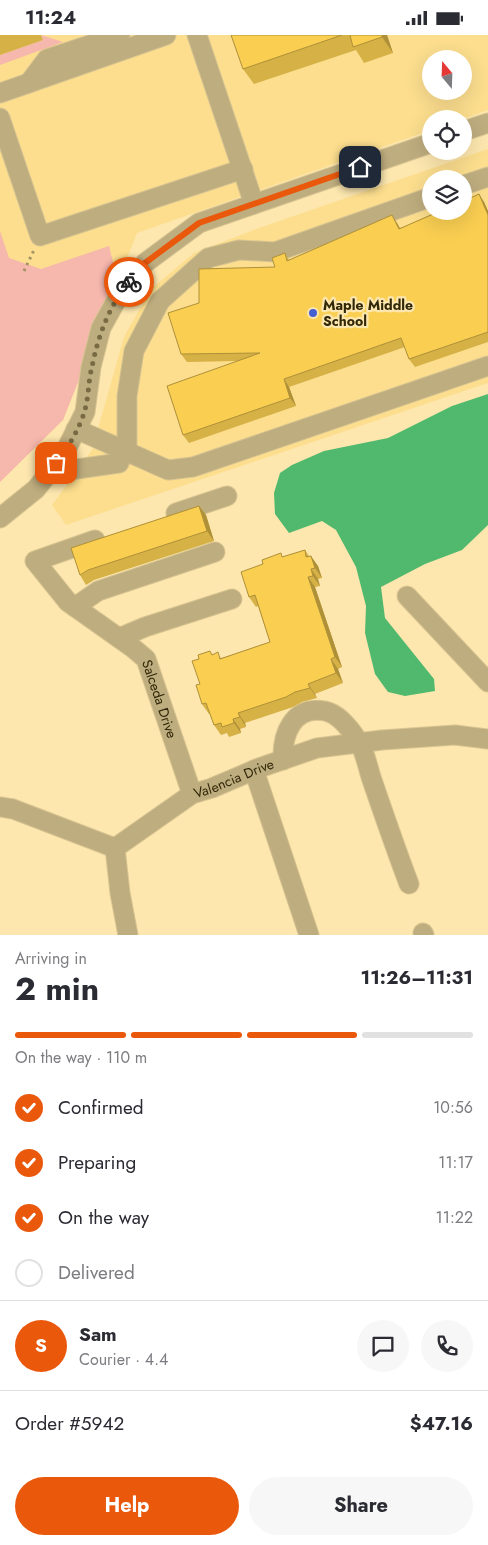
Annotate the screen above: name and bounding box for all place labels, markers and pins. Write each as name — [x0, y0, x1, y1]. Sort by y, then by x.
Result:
pin — [339, 146, 381, 188]
place label: Maple Middle School — [323, 295, 413, 331]
marker: Maple Middle School — [307, 307, 319, 319]
pin — [35, 442, 77, 484]

